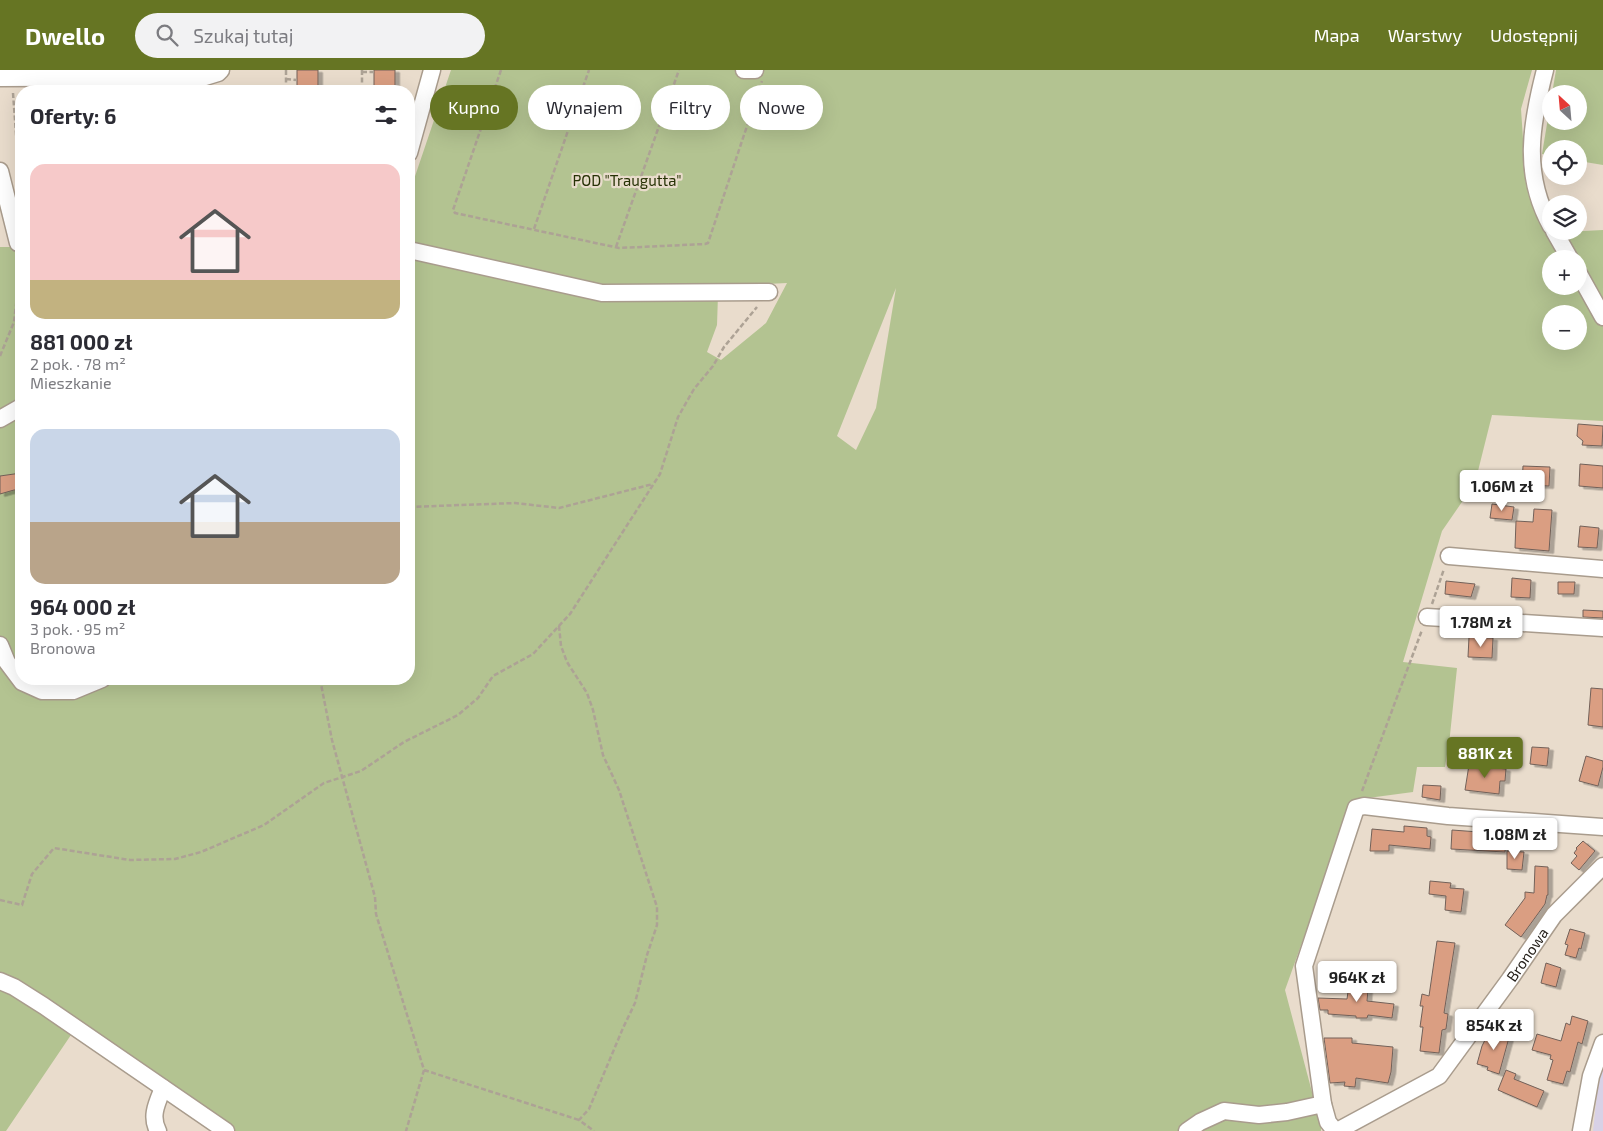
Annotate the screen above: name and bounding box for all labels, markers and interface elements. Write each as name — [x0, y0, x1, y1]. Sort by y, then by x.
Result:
search box — [135, 13, 485, 58]
text: Dwello — [25, 21, 105, 50]
icon: search — [153, 21, 181, 49]
text: Szukaj tutaj — [193, 24, 294, 47]
text: Mapa — [1314, 24, 1360, 46]
text: Warstwy — [1388, 24, 1462, 46]
text: Udostępnij — [1490, 24, 1578, 46]
chip: Kupno — [430, 85, 518, 130]
chip: Wynajem — [528, 85, 641, 130]
chip: Filtry — [651, 85, 730, 130]
chip: Nowe — [740, 85, 823, 130]
north arrow — [1542, 85, 1588, 130]
map controls — [1542, 85, 1587, 350]
icon: filters — [372, 101, 400, 129]
text: Oferty: 6 — [30, 103, 116, 128]
button: locate — [1542, 140, 1587, 185]
park label: POD "Traugutta" — [572, 171, 682, 189]
button: layers — [1542, 195, 1587, 240]
icon: home — [170, 196, 260, 286]
button: + — [1542, 250, 1587, 295]
button: − — [1542, 305, 1587, 350]
text: 881 000 zł — [30, 329, 133, 354]
text: 2 pok. · 78 m² — [30, 354, 126, 373]
text: Mieszkanie — [30, 373, 112, 392]
icon: home — [170, 461, 260, 551]
pin: 1.06M zł — [1450, 470, 1554, 512]
text: 1.06M zł — [1471, 476, 1533, 495]
text: 964 000 zł — [30, 594, 136, 619]
pin: 1.78M zł — [1429, 606, 1533, 648]
text: 1.78M zł — [1451, 612, 1511, 631]
text: 3 pok. · 95 m² — [30, 619, 126, 638]
text: Bronowa — [30, 638, 95, 657]
pin: 881K zł — [1439, 736, 1531, 779]
text: 881K zł — [1458, 743, 1512, 762]
pin: 1.08M zł — [1463, 818, 1567, 860]
text: 1.08M zł — [1483, 824, 1547, 843]
street label: Bronowa — [1502, 924, 1552, 985]
pin: 964K zł — [1311, 960, 1403, 1003]
text: 964K zł — [1329, 967, 1385, 986]
pin: 854K zł — [1448, 1008, 1540, 1051]
text: 854K zł — [1466, 1015, 1522, 1034]

